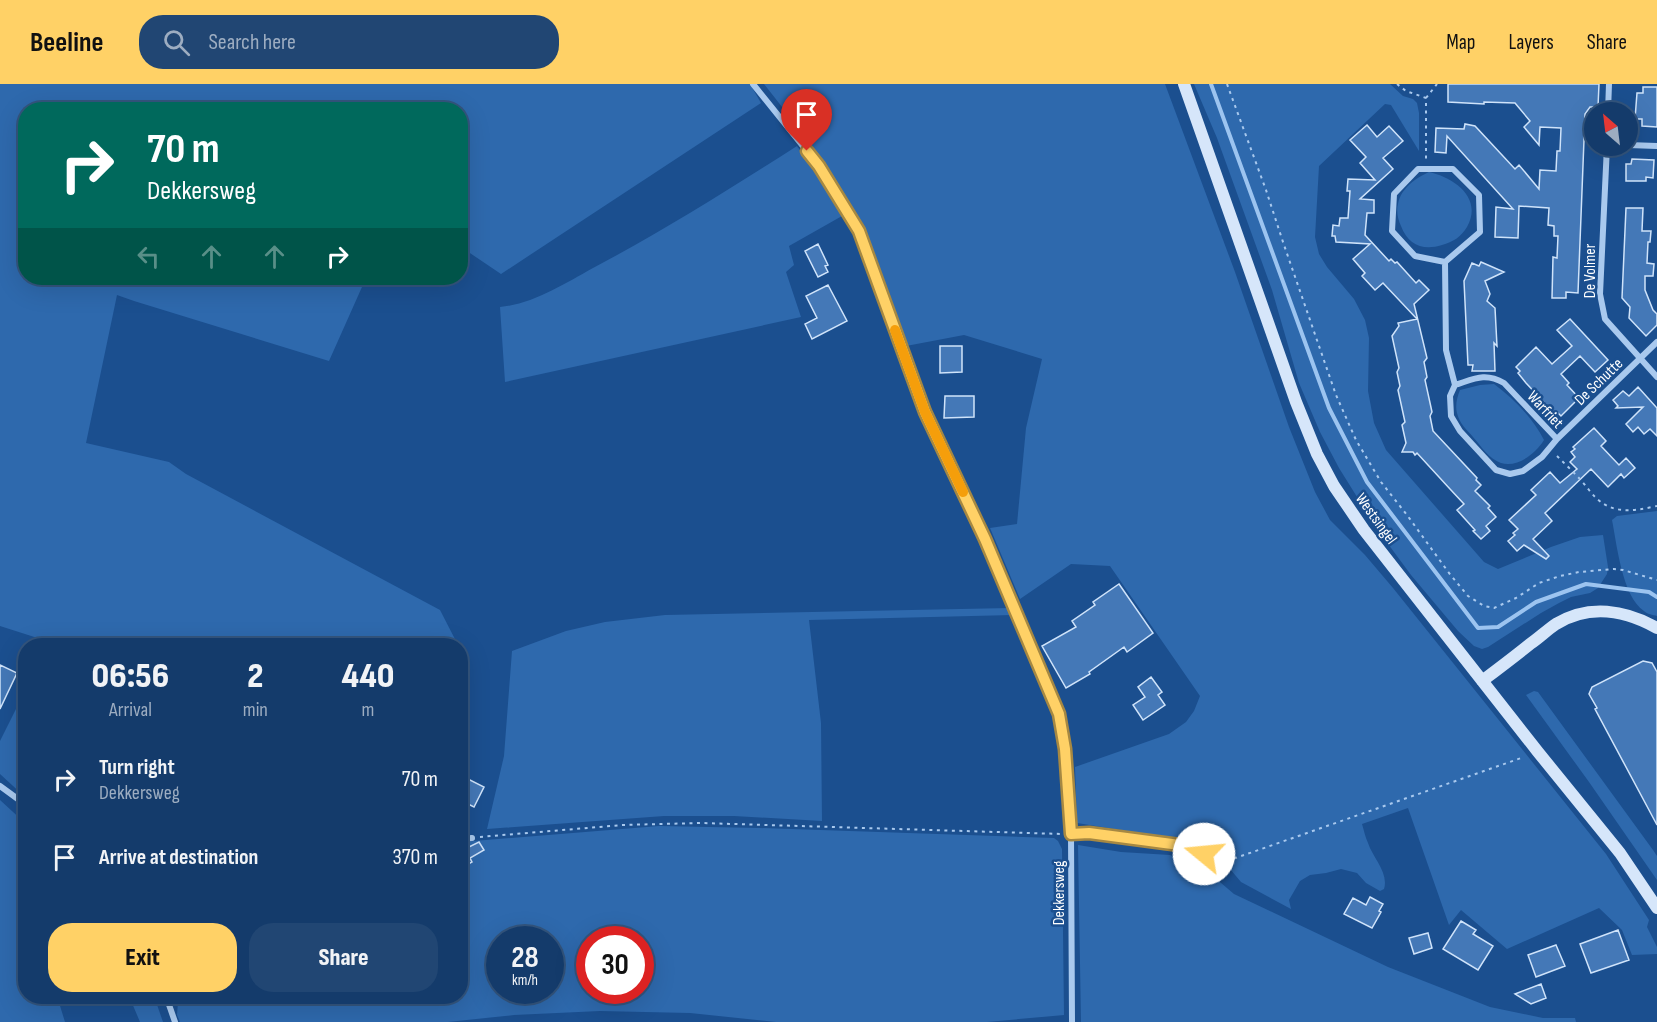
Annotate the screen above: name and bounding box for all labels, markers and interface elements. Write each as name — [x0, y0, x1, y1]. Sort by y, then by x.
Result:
search box — [139, 15, 559, 69]
text: Beeline — [30, 26, 103, 59]
icon: search — [160, 26, 193, 59]
text: Search here — [208, 29, 296, 56]
text: Map — [1446, 30, 1475, 55]
text: Layers — [1508, 30, 1554, 55]
text: Share — [1587, 30, 1627, 55]
pin — [781, 89, 832, 151]
icon: arrive — [790, 98, 823, 131]
north arrow — [1584, 102, 1638, 156]
map controls — [1584, 102, 1638, 156]
text: 70 m — [147, 124, 220, 175]
icon: right — [48, 126, 126, 204]
text: Dekkersweg — [147, 175, 256, 207]
icon: left — [132, 240, 165, 273]
icon: ahead — [195, 240, 228, 273]
icon: ahead — [258, 240, 291, 273]
icon: right — [321, 240, 354, 273]
street label: De Volmer — [1581, 243, 1600, 298]
street label: De Schutte — [1571, 355, 1627, 410]
street label: Warfriet — [1523, 387, 1567, 433]
street label: Westsingel — [1351, 490, 1401, 548]
text: 06:56 — [92, 655, 169, 698]
text: 2 — [247, 655, 263, 698]
text: 440 — [342, 655, 394, 698]
text: Arrival — [109, 698, 152, 722]
text: min — [243, 698, 268, 722]
text: m — [362, 698, 374, 722]
text: Turn right — [99, 754, 175, 781]
icon: right — [48, 763, 81, 796]
text: 70 m — [402, 766, 438, 793]
text: Dekkersweg — [99, 781, 180, 805]
position arrow — [1172, 822, 1236, 886]
icon: arrive — [48, 841, 81, 874]
text: Arrive at destination — [99, 844, 258, 871]
text: 370 m — [393, 844, 438, 871]
street label: Dekkersweg — [1050, 861, 1069, 925]
button: Exit — [48, 923, 237, 992]
button: Share — [249, 923, 438, 992]
speed limit sign: 30 — [576, 926, 654, 1004]
text: 28 — [511, 940, 539, 976]
text: km/h — [512, 971, 538, 990]

